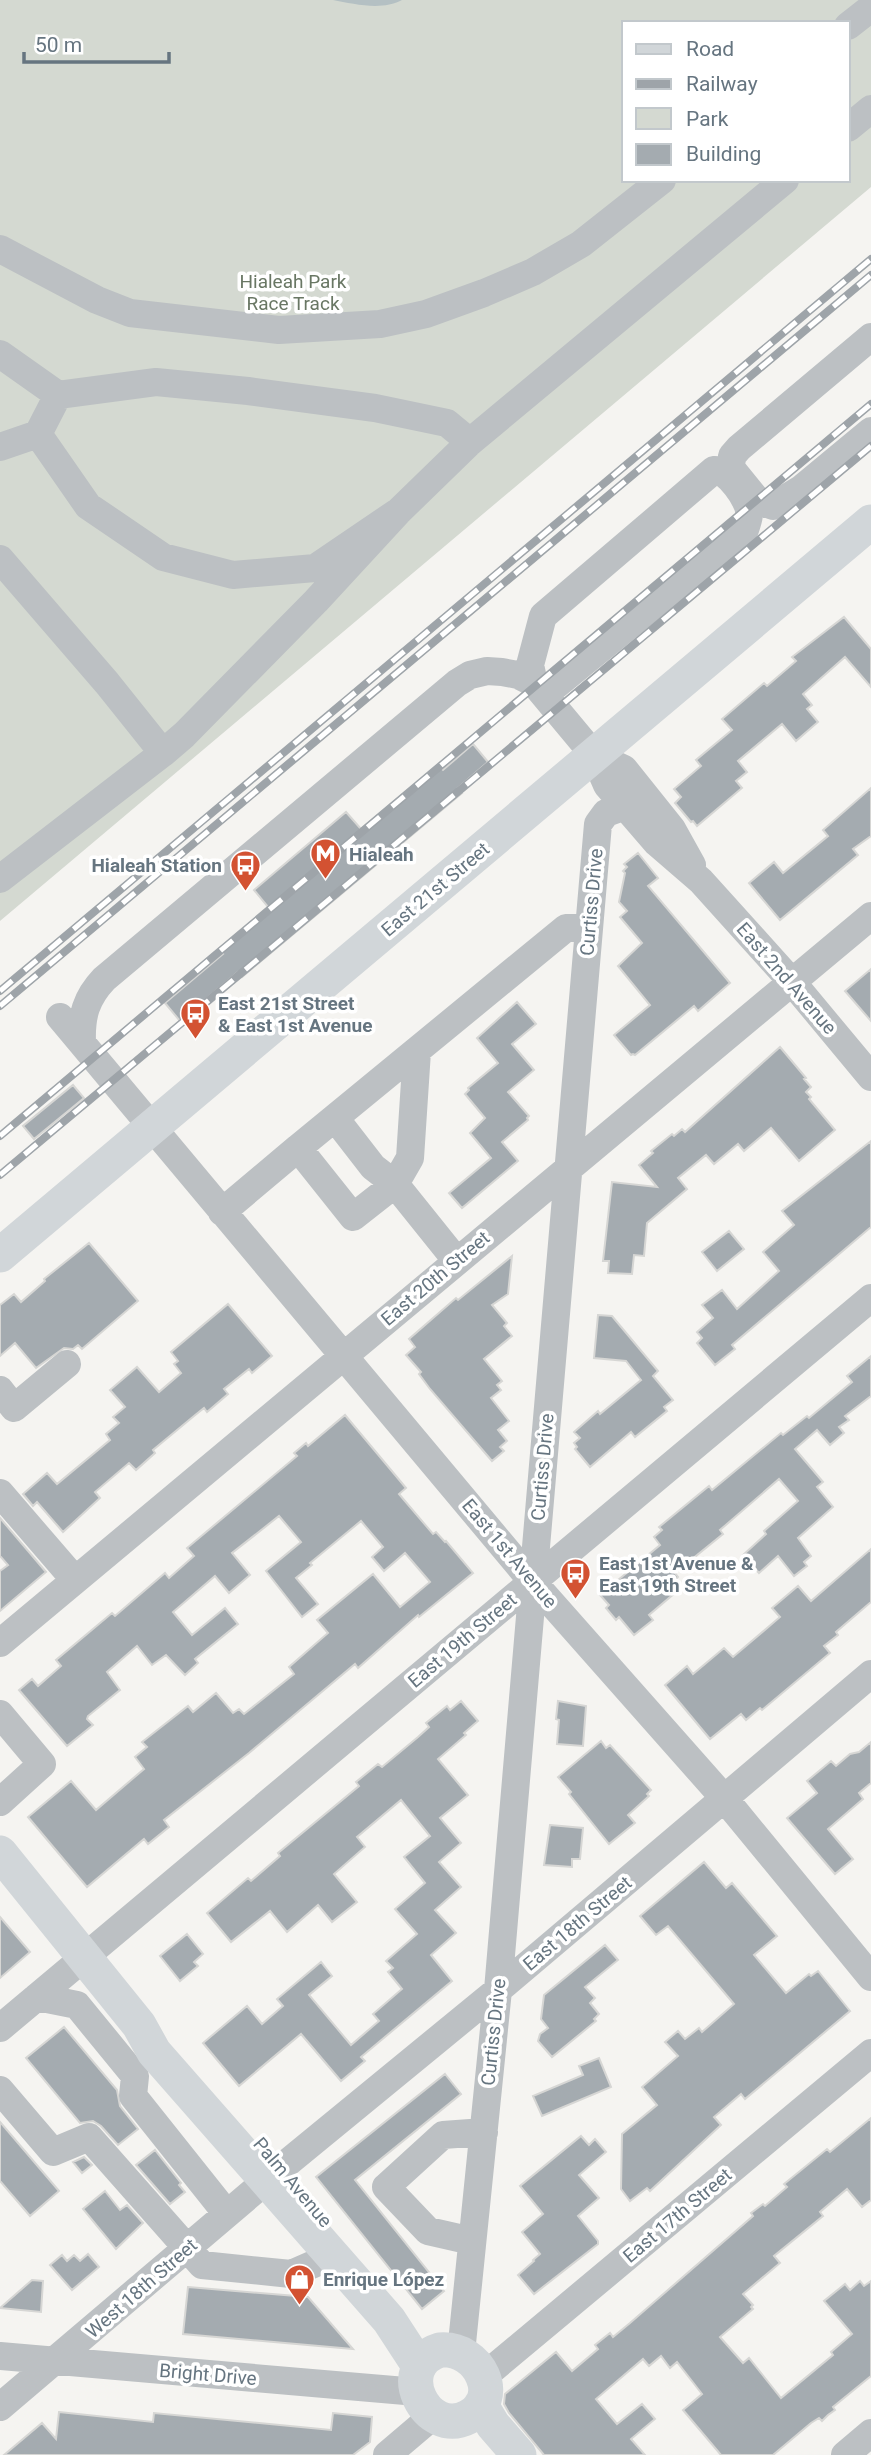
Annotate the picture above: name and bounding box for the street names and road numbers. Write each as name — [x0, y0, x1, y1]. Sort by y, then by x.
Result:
street label: East 21st Street — [377, 837, 494, 941]
street label: Curtiss Drive — [575, 847, 608, 957]
street label: East 2nd Avenue — [732, 918, 841, 1039]
street label: East 20th Street — [376, 1226, 494, 1331]
street label: Curtiss Drive — [526, 1412, 559, 1522]
street label: East 1st Avenue — [457, 1494, 562, 1613]
street label: East 19th Street — [403, 1588, 521, 1693]
street label: East 18th Street — [518, 1871, 636, 1976]
street label: Curtiss Drive — [476, 1977, 511, 2087]
street label: Palm Avenue — [248, 2133, 337, 2232]
street label: East 17th Street — [618, 2163, 736, 2268]
street label: West 18th Street — [81, 2234, 202, 2343]
street label: Bright Drive — [158, 2359, 258, 2390]

